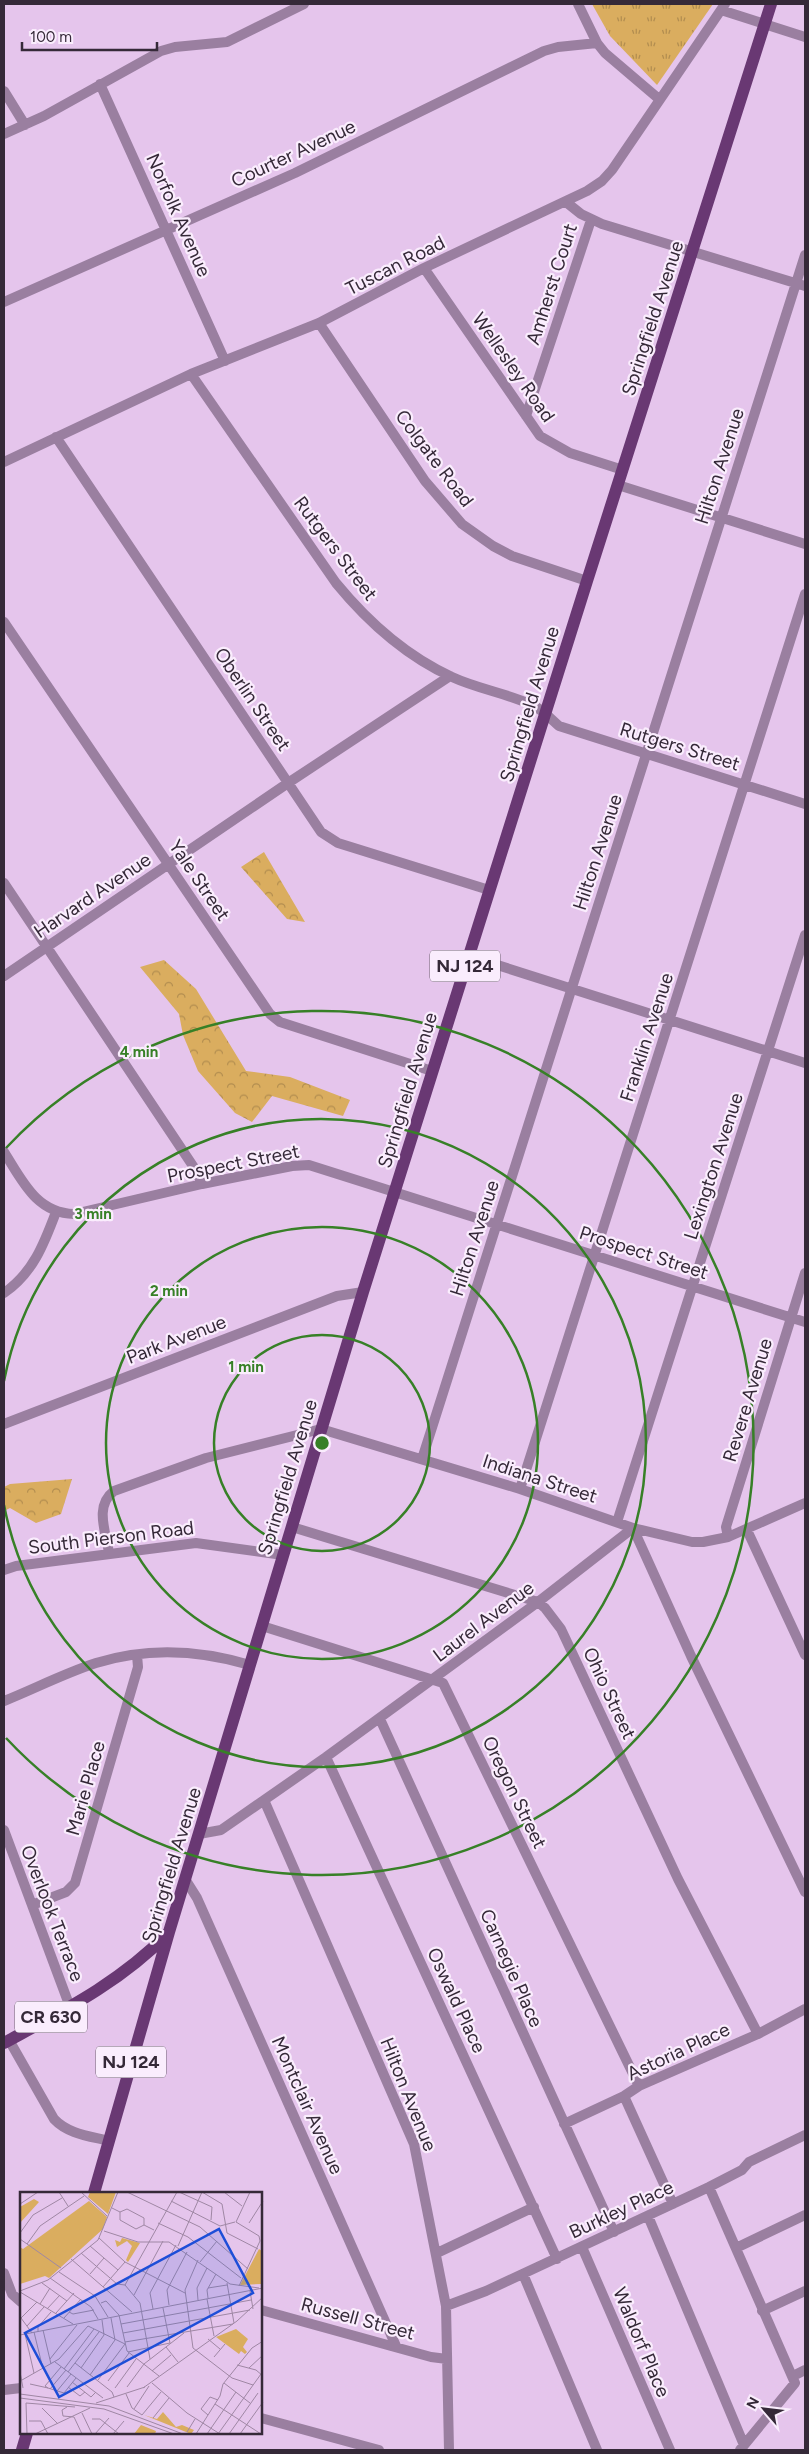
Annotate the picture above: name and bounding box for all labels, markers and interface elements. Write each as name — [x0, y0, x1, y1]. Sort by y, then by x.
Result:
scale bar — [22, 20, 158, 52]
text: 100 m — [30, 28, 72, 46]
street label: Courter Avenue — [227, 115, 359, 192]
street label: Norfolk Avenue — [141, 150, 216, 280]
street label: Amherst Court — [521, 221, 582, 348]
street label: Tuscan Road — [342, 231, 449, 300]
street label: Springfield Avenue — [617, 238, 688, 399]
street label: Wellesley Road — [467, 308, 560, 426]
street label: Colgate Road — [391, 405, 479, 511]
street label: Hilton Avenue — [690, 405, 749, 527]
street label: Rutgers Street — [289, 492, 382, 605]
street label: Springfield Avenue — [495, 624, 564, 785]
street label: Oberlin Street — [210, 643, 296, 755]
street label: Rutgers Street — [617, 717, 743, 776]
street label: Hilton Avenue — [568, 791, 627, 913]
street label: Yale Street — [164, 836, 235, 925]
street label: Harvard Avenue — [29, 848, 155, 943]
road number: NJ 124 — [430, 950, 500, 981]
street label: Franklin Avenue — [615, 970, 678, 1105]
street label: Springfield Avenue — [373, 1010, 442, 1171]
text: 4 min — [120, 1043, 158, 1061]
street label: Lexington Avenue — [679, 1090, 748, 1242]
street label: Prospect Street — [165, 1139, 301, 1188]
street label: Hilton Avenue — [445, 1177, 504, 1299]
text: 3 min — [74, 1205, 112, 1223]
street label: Prospect Street — [576, 1221, 711, 1284]
text: 2 min — [150, 1282, 188, 1300]
street label: Park Avenue — [123, 1310, 229, 1369]
street label: Revere Avenue — [718, 1336, 777, 1465]
text: 1 min — [228, 1358, 264, 1376]
street label: Springfield Avenue — [253, 1397, 322, 1558]
centre of rings — [313, 1434, 331, 1452]
street label: Indiana Street — [480, 1449, 600, 1508]
street label: South Pierson Road — [27, 1516, 195, 1559]
street label: Laurel Avenue — [428, 1576, 538, 1667]
street label: Ohio Street — [578, 1644, 641, 1743]
street label: Oregon Street — [477, 1732, 552, 1852]
street label: Marie Place — [61, 1738, 110, 1838]
street label: Springfield Avenue — [137, 1785, 206, 1946]
street label: Overlook Terrace — [16, 1842, 89, 1985]
street label: Carnegie Place — [475, 1906, 548, 2031]
street label: Oswald Place — [422, 1944, 491, 2057]
road number: CR 630 — [15, 2001, 87, 2032]
street label: Astoria Place — [623, 2018, 733, 2085]
street label: Montclair Avenue — [267, 2033, 348, 2178]
street label: Hilton Avenue — [375, 2034, 442, 2154]
road number: NJ 124 — [96, 2046, 166, 2078]
street label: Burkley Place — [565, 2175, 677, 2244]
inset map — [20, 2192, 262, 2434]
street label: Waldorf Place — [608, 2284, 675, 2401]
street label: Russell Street — [298, 2292, 417, 2345]
north arrow — [739, 2384, 789, 2434]
text: N — [743, 2394, 763, 2412]

